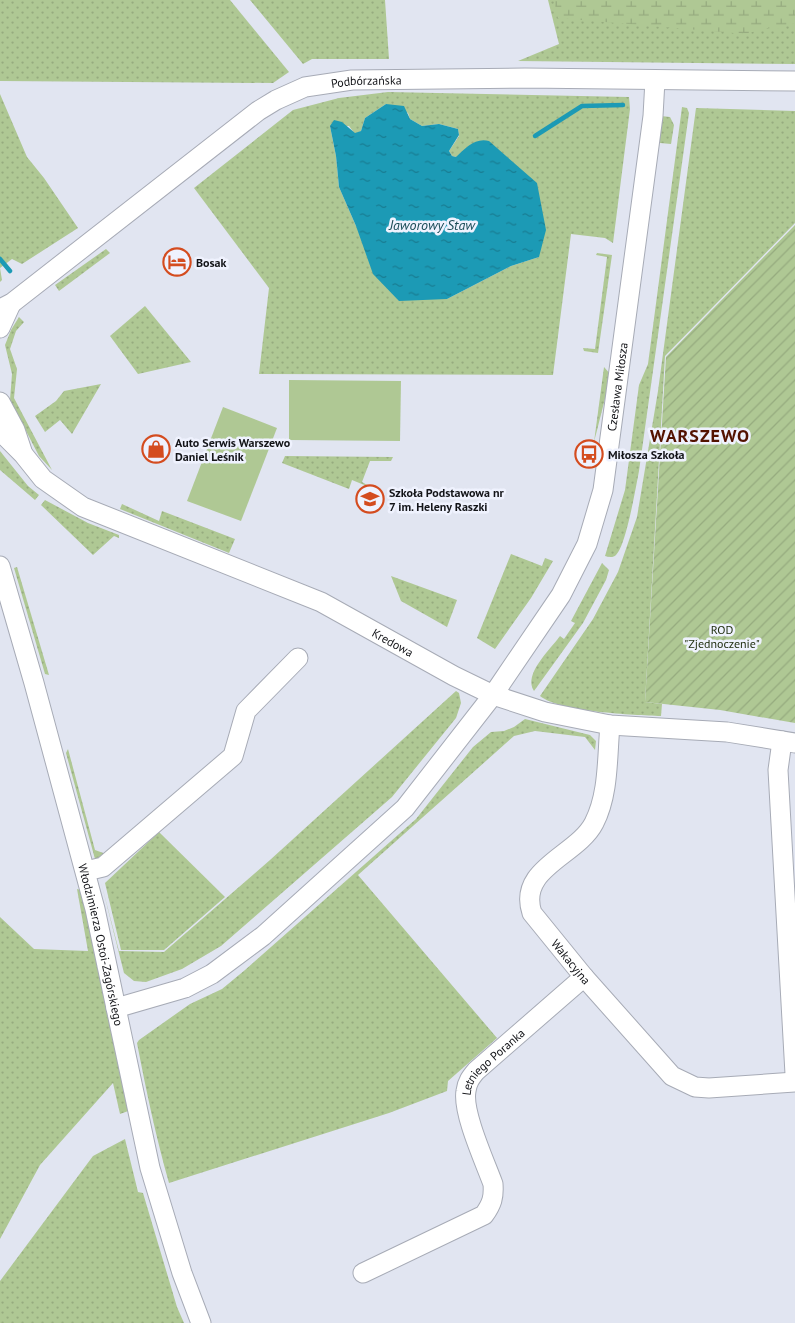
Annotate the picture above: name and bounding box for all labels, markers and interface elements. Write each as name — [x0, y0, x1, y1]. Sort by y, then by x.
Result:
street label: Podbórzańska — [330, 72, 402, 91]
water label: Jaworowy Staw — [388, 216, 476, 234]
hotel icon: Bosak — [162, 247, 192, 277]
place label: Bosak — [196, 255, 227, 270]
street label: Czesława Miłosza — [603, 341, 630, 432]
district label: WARSZEWO — [650, 424, 750, 447]
shop icon: Auto Serwis Warszewo Daniel Leśnik — [141, 434, 171, 464]
place label: Auto Serwis Warszewo Daniel Leśnik — [175, 435, 291, 464]
bus stop icon: Miłosza Szkoła — [574, 439, 604, 469]
place label: Miłosza Szkoła — [608, 447, 685, 462]
school or university icon: Szkoła Podstawowa nr 7 im. Heleny Raszki — [355, 484, 385, 514]
place label: Szkoła Podstawowa nr 7 im. Heleny Raszki — [389, 485, 504, 514]
park label: ROD "Zjednoczenie" — [684, 622, 760, 651]
street label: Kredowa — [370, 625, 416, 660]
street label: Włodzimierza Ostoi-Zagórskiego — [76, 862, 127, 1027]
street label: Wakacyjna — [549, 936, 594, 987]
street label: Letniego Poranka — [458, 1025, 527, 1096]

